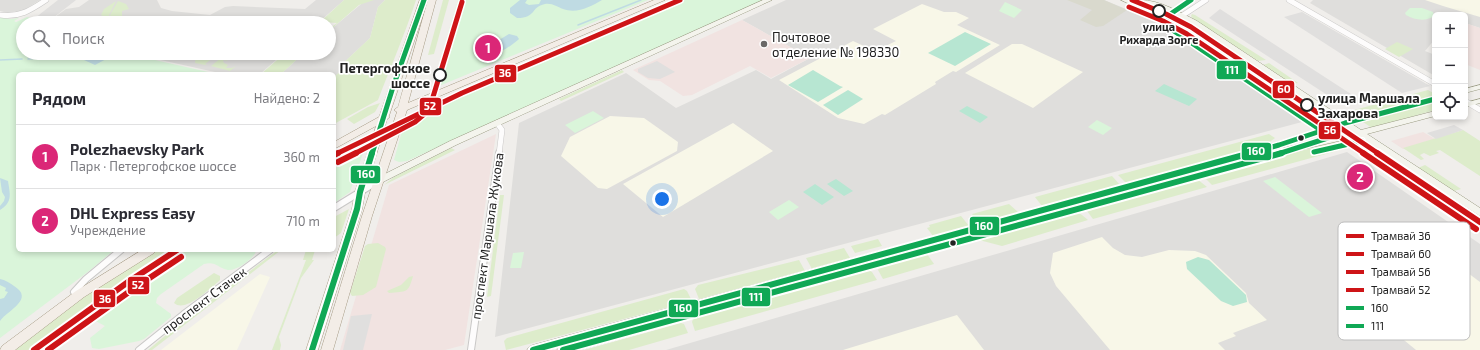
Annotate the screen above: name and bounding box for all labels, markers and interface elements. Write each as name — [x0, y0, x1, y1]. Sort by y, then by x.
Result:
marker: улица Рихарда Зорге — [1152, 4, 1166, 18]
map controls — [1432, 12, 1468, 120]
button: + — [1432, 12, 1468, 48]
search box — [16, 16, 336, 60]
place label: улица Рихарда Зорге — [1119, 20, 1199, 46]
icon: search — [30, 27, 52, 49]
text: Поиск — [62, 29, 105, 47]
place label: Почтовое отделение № 198330 — [772, 29, 899, 60]
pin: 1 — [475, 33, 501, 63]
marker: Почтовое отделение № 198330 — [759, 39, 769, 49]
button: − — [1432, 48, 1468, 84]
place label: Петергофское шоссе — [340, 60, 430, 91]
line badge: 111 — [1216, 60, 1247, 80]
text: 111 — [1225, 63, 1239, 76]
line badge: 36 — [494, 64, 517, 83]
text: 36 — [499, 66, 512, 79]
marker: Петергофское шоссе — [433, 68, 447, 82]
line badge: 60 — [1272, 80, 1295, 99]
text: 60 — [1277, 82, 1291, 95]
button: locate — [1432, 84, 1468, 120]
text: Рядом — [32, 88, 86, 108]
text: Найдено: 2 — [254, 90, 320, 106]
place label: улица Маршала Захарова — [1318, 90, 1420, 121]
line badge: 52 — [419, 97, 442, 116]
marker: улица Маршала Захарова — [1300, 98, 1314, 112]
text: 52 — [424, 99, 436, 112]
line badge: 56 — [1318, 121, 1341, 140]
text: 56 — [1324, 123, 1337, 136]
unlabelled marker — [1296, 133, 1306, 143]
text: Polezhaevsky Park — [70, 140, 204, 158]
line badge: 160 — [1241, 142, 1272, 161]
text: 160 — [1247, 144, 1265, 157]
text: 1 — [42, 149, 48, 165]
text: 360 m — [283, 149, 320, 165]
street label: проспект Маршала Жукова — [467, 152, 507, 320]
text: Парк · Петергофское шоссе — [70, 158, 236, 174]
pin: 2 — [1347, 162, 1373, 192]
line badge: 160 — [350, 165, 381, 184]
text: 160 — [357, 167, 375, 180]
your location — [652, 189, 672, 209]
text: DHL Express Easy — [70, 204, 195, 222]
text: 2 — [41, 213, 49, 229]
text: 710 m — [286, 213, 320, 229]
line badge: 160 — [969, 216, 1000, 236]
text: 160 — [975, 219, 993, 232]
text: Учреждение — [70, 222, 146, 238]
legend — [1338, 222, 1470, 340]
text: Трамвай 36 — [1371, 229, 1431, 242]
unlabelled marker — [948, 238, 958, 248]
text: Трамвай 60 — [1371, 247, 1431, 260]
street label: проспект Стачек — [159, 263, 249, 337]
text: Трамвай 56 — [1371, 265, 1430, 278]
line badge: 52 — [127, 276, 150, 295]
text: 52 — [132, 278, 144, 291]
text: Трамвай 52 — [1371, 283, 1430, 296]
line badge: 111 — [741, 287, 771, 307]
line badge: 36 — [93, 289, 116, 308]
text: 111 — [749, 290, 763, 303]
text: 36 — [99, 292, 112, 305]
line badge: 160 — [668, 299, 699, 318]
text: 160 — [674, 301, 692, 314]
text: 160 — [1371, 301, 1388, 314]
text: 111 — [1371, 319, 1384, 332]

